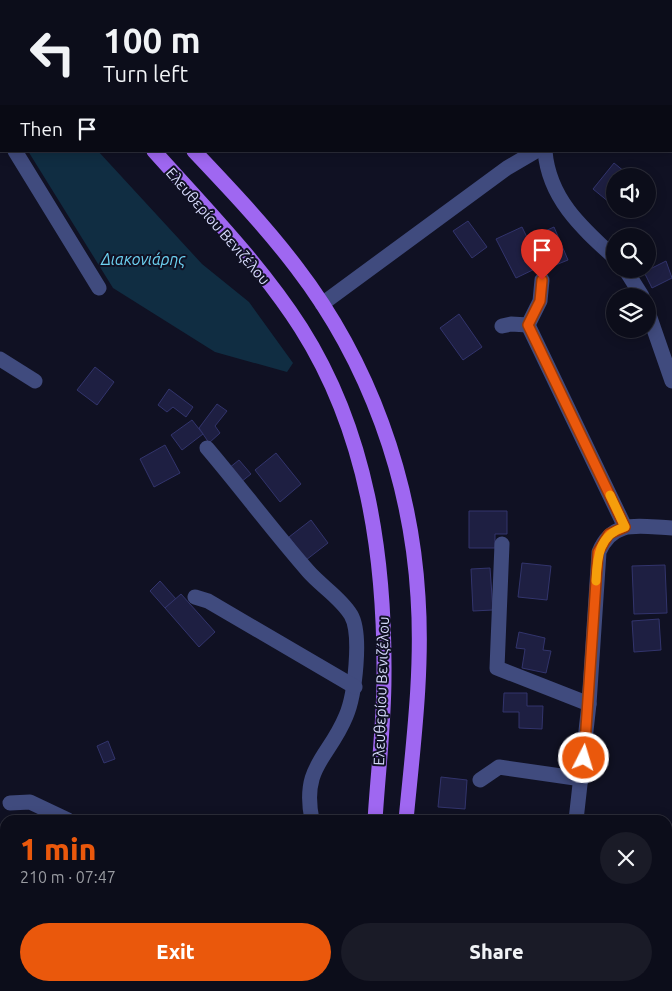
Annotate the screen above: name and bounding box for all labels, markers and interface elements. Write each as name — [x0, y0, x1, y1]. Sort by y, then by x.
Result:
icon: left — [20, 20, 85, 85]
text: 100 m — [103, 20, 201, 60]
text: Turn left — [103, 61, 188, 86]
icon: arrive — [73, 115, 101, 143]
text: Then — [20, 118, 63, 140]
street label: Ελευθερίου Βενιζέλου — [163, 164, 273, 288]
map controls — [606, 168, 656, 338]
button: sound — [606, 168, 656, 218]
button: search — [606, 228, 656, 278]
pin — [521, 229, 563, 280]
icon: arrive — [528, 236, 556, 264]
water label: Διακονιάρης — [100, 250, 186, 269]
button: layers — [606, 288, 656, 338]
street label: Ελευθερίου Βενιζέλου — [370, 616, 392, 766]
position arrow — [557, 731, 609, 783]
text: 1 min — [20, 832, 96, 866]
button: close — [600, 832, 652, 884]
text: 210 m · 07:47 — [20, 868, 116, 886]
button: Exit — [20, 923, 331, 981]
button: Share — [341, 923, 652, 981]

